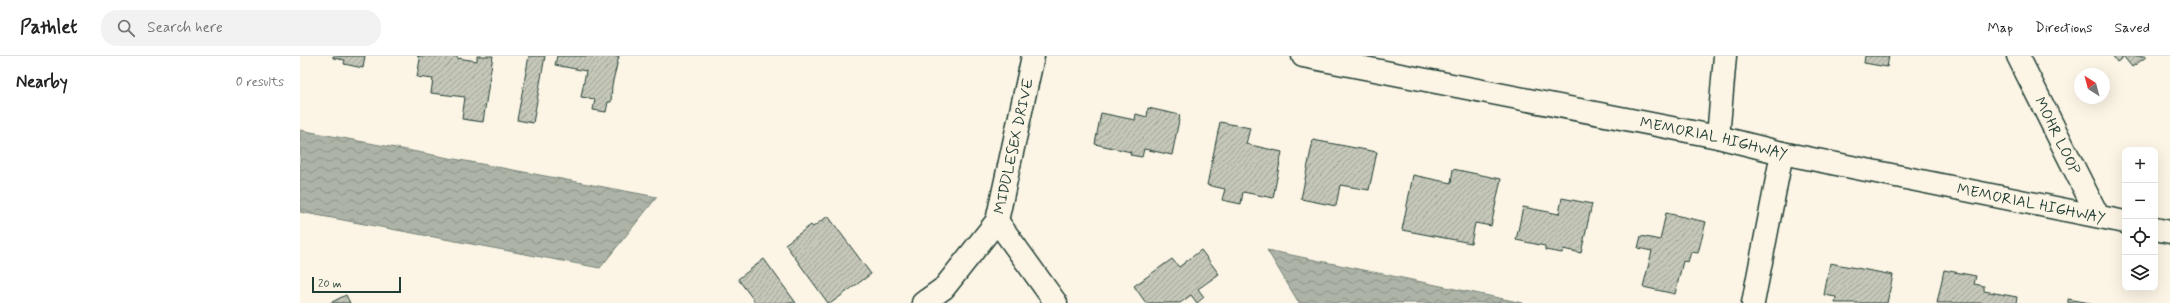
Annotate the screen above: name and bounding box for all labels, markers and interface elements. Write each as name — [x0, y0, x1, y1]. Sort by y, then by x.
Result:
search box — [101, 10, 381, 46]
text: Pathlet — [20, 15, 77, 40]
icon: search — [115, 17, 137, 39]
text: Search here — [147, 18, 223, 38]
text: Map — [1987, 19, 2013, 37]
text: Directions — [2035, 19, 2093, 37]
text: Saved — [2115, 19, 2150, 37]
north arrow — [2074, 68, 2110, 104]
text: Nearby — [16, 71, 68, 93]
text: 0 results — [236, 74, 284, 91]
street label: MIDDLESEX DRIVE — [990, 76, 1039, 216]
street label: MOHR LOOP — [2029, 94, 2085, 179]
street label: MEMORIAL HIGHWAY — [1638, 113, 1789, 165]
map controls — [2122, 147, 2158, 291]
button: + — [2122, 147, 2158, 183]
street label: MEMORIAL HIGHWAY — [1955, 179, 2107, 229]
button: − — [2122, 183, 2158, 219]
button: locate — [2122, 219, 2158, 255]
button: layers — [2122, 255, 2158, 291]
scale bar — [312, 275, 401, 294]
text: 20 m — [318, 277, 341, 291]

